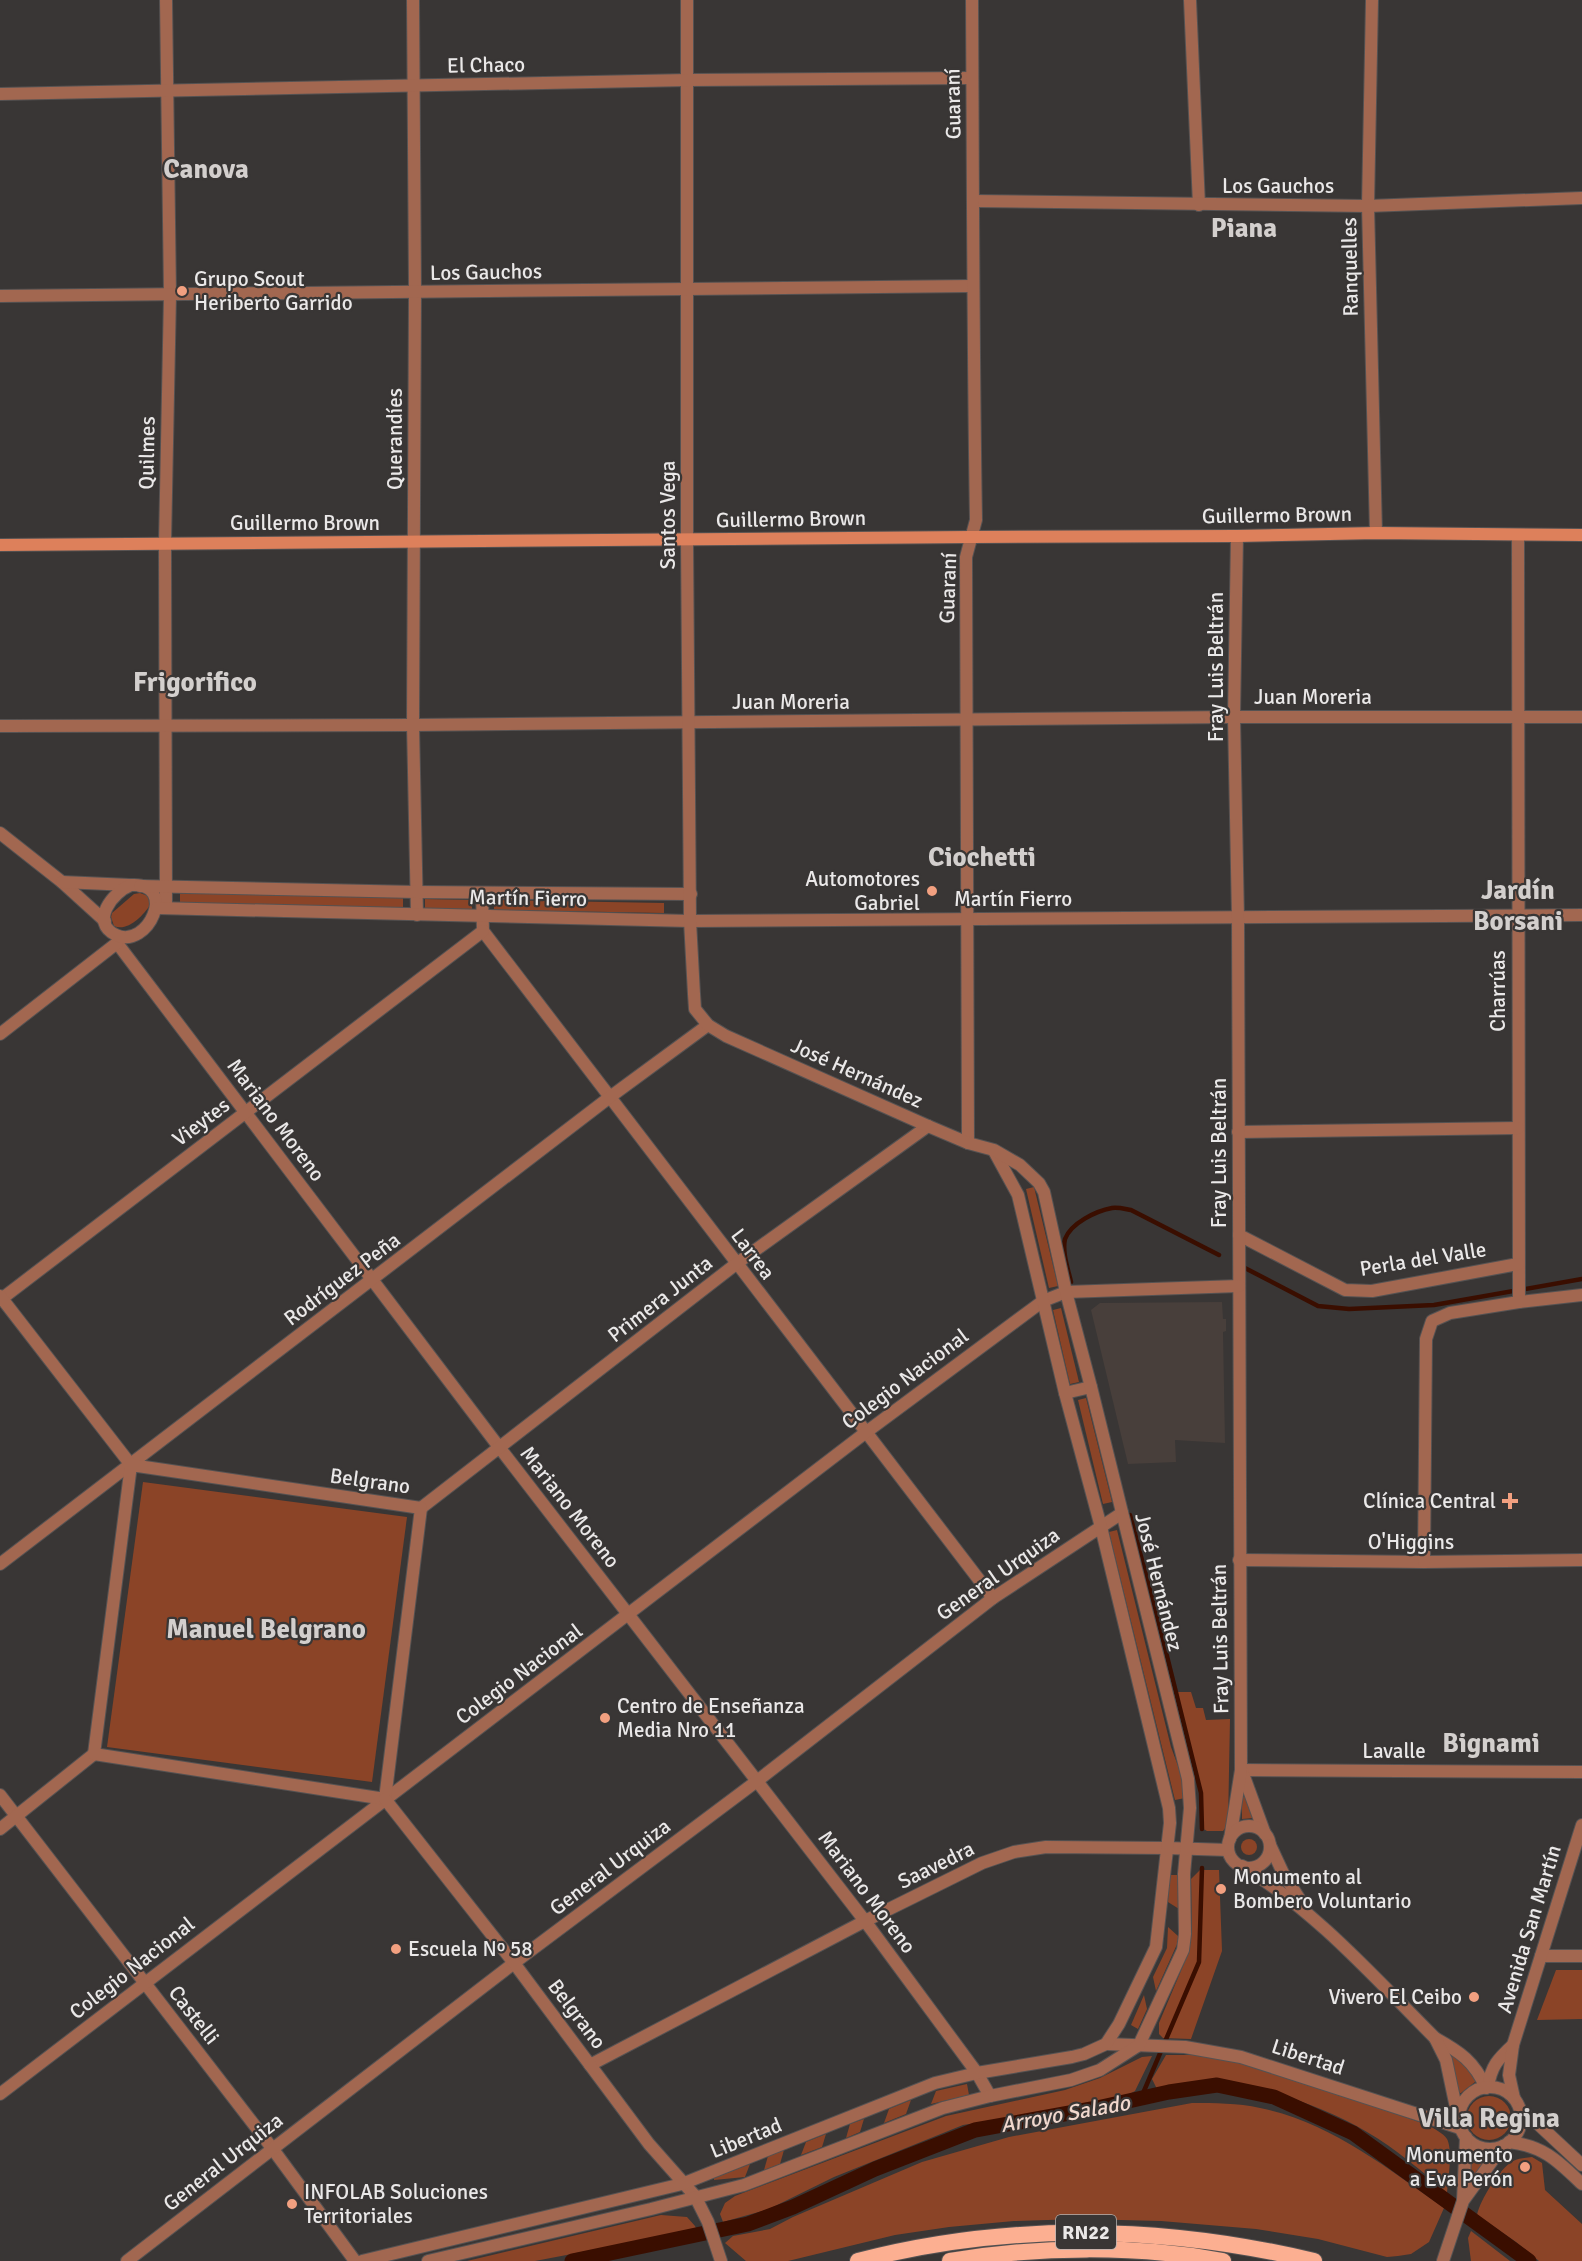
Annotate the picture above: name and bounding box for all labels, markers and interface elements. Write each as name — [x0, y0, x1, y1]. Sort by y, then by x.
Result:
street label: El Chaco — [447, 51, 525, 79]
street label: Guaraní — [939, 68, 967, 140]
district label: Canova — [163, 153, 249, 186]
street label: Los Gauchos — [1222, 173, 1334, 199]
district label: Piana — [1211, 212, 1277, 245]
street label: Ranquelles — [1336, 217, 1364, 317]
street label: Los Gauchos — [430, 258, 542, 286]
place label: Grupo Scout Heriberto Garrido — [194, 266, 353, 316]
marker: Grupo Scout Heriberto Garrido — [175, 284, 189, 298]
street label: Querandíes — [382, 388, 408, 490]
street label: Quilmes — [133, 416, 161, 490]
street label: Santos Vega — [655, 461, 681, 569]
street label: Guillermo Brown — [1202, 501, 1352, 529]
street label: Guillermo Brown — [716, 505, 866, 533]
street label: Guillermo Brown — [230, 510, 380, 536]
street label: Guaraní — [934, 552, 962, 624]
street label: Fray Luis Beltrán — [1203, 592, 1229, 742]
district label: Frigorifico — [133, 666, 257, 699]
street label: Juan Moreria — [1254, 684, 1372, 710]
street label: Juan Moreria — [732, 689, 850, 715]
district label: Ciochetti — [928, 841, 1036, 874]
place label: Automotores Gabriel — [805, 866, 920, 916]
district label: Jardín Borsani — [1473, 874, 1563, 938]
street label: Martín Fierro — [469, 884, 587, 912]
marker: Automotores Gabriel — [925, 884, 939, 898]
street label: Martín Fierro — [954, 886, 1072, 912]
street label: Charrúas — [1485, 950, 1511, 1032]
street label: José Hernández — [787, 1032, 927, 1114]
street label: Mariano Moreno — [221, 1053, 331, 1187]
street label: Fray Luis Beltrán — [1206, 1078, 1232, 1228]
street label: Vieytes — [167, 1092, 235, 1152]
street label: Larrea — [725, 1223, 781, 1285]
street label: Rodríguez Peña — [279, 1227, 405, 1331]
street label: Perla del Valle — [1358, 1236, 1488, 1282]
street label: Primera Junta — [602, 1250, 718, 1348]
street label: Colegio Nacional — [836, 1323, 974, 1435]
street label: Mariano Moreno — [514, 1441, 626, 1573]
street label: Belgrano — [328, 1462, 412, 1500]
place label: Clínica Central — [1363, 1488, 1496, 1514]
marker: Clínica Central — [1501, 1492, 1519, 1510]
street label: José Hernández — [1129, 1510, 1189, 1654]
street label: General Urquiza — [931, 1522, 1065, 1626]
street label: O'Higgins — [1368, 1529, 1454, 1555]
street label: Fray Luis Beltrán — [1206, 1564, 1234, 1714]
district label: Manuel Belgrano — [166, 1613, 366, 1646]
street label: Colegio Nacional — [450, 1618, 588, 1730]
place label: Centro de Enseñanza Media Nro 11 — [617, 1693, 805, 1743]
marker: Centro de Enseñanza Media Nro 11 — [598, 1711, 612, 1725]
district label: Bignami — [1442, 1727, 1540, 1760]
street label: Lavalle — [1362, 1738, 1426, 1764]
street label: General Urquiza — [544, 1813, 676, 1921]
street label: Mariano Moreno — [812, 1825, 922, 1959]
street label: Saavedra — [894, 1835, 978, 1895]
street label: Avenida San Martín — [1491, 1842, 1567, 2016]
place label: Monumento al Bombero Voluntario — [1233, 1864, 1411, 1914]
marker: Monumento al Bombero Voluntario — [1214, 1882, 1228, 1896]
street label: Colegio Nacional — [64, 1911, 200, 2025]
place label: Escuela Nº 58 — [408, 1936, 533, 1962]
marker: Escuela Nº 58 — [389, 1942, 403, 1956]
street label: Belgrano — [542, 1974, 612, 2054]
street label: Castelli — [163, 1980, 225, 2050]
place label: Vivero El Ceibo — [1328, 1984, 1462, 2010]
marker: Vivero El Ceibo — [1467, 1990, 1481, 2004]
street label: Libertad — [1268, 2033, 1348, 2081]
water label: Arroyo Salado — [998, 2089, 1133, 2138]
district label: Villa Regina — [1418, 2102, 1560, 2135]
street label: General Urquiza — [158, 2107, 288, 2217]
street label: Libertad — [706, 2112, 786, 2164]
place label: Monumento a Eva Perón — [1405, 2142, 1513, 2192]
marker: Monumento a Eva Perón — [1518, 2160, 1532, 2174]
place label: INFOLAB Soluciones Territoriales — [304, 2179, 488, 2229]
marker: INFOLAB Soluciones Territoriales — [285, 2197, 299, 2211]
road number: RN22 — [1056, 2215, 1116, 2249]

